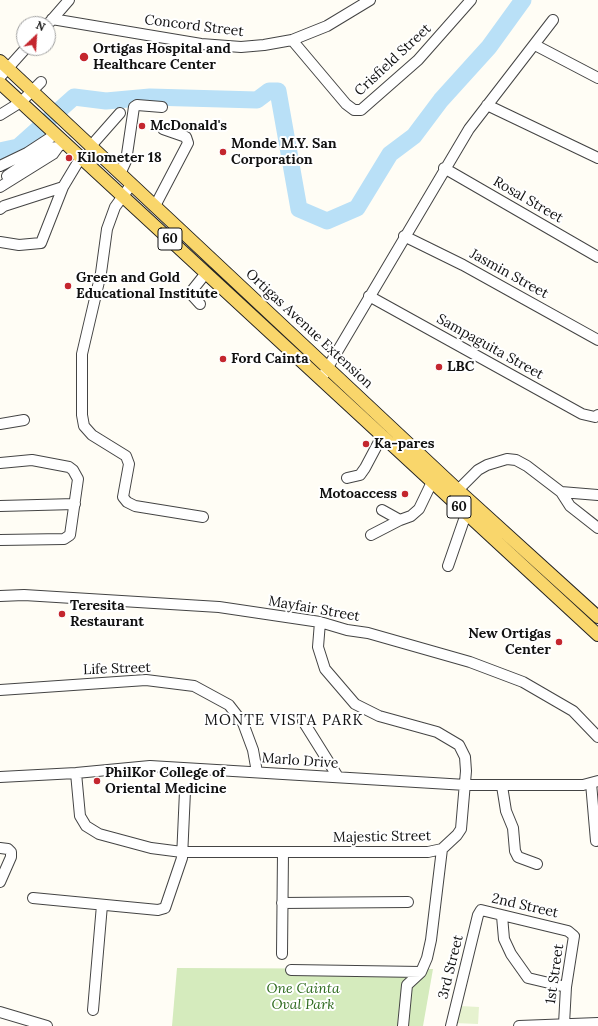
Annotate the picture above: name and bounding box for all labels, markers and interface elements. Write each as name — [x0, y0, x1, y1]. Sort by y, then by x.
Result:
street label: Concord Street — [143, 12, 245, 40]
north arrow — [16, 16, 56, 56]
text: N — [34, 18, 47, 34]
street label: Crisfield Street — [351, 20, 435, 100]
place label: Ortigas Hospital and Healthcare Center — [93, 41, 231, 74]
marker: Ortigas Hospital and Healthcare Center — [78, 51, 90, 63]
place label: McDonald's — [150, 118, 227, 134]
marker: McDonald's — [137, 121, 147, 131]
place label: Monde M.Y. San Corporation — [231, 136, 337, 168]
marker: Monde M.Y. San Corporation — [218, 147, 228, 157]
place label: Kilometer 18 — [77, 150, 162, 166]
marker: Kilometer 18 — [64, 153, 74, 163]
street label: Rosal Street — [490, 173, 566, 227]
road number: 60 — [158, 228, 182, 250]
street label: Jasmin Street — [467, 246, 551, 302]
street label: Ortigas Avenue Extension — [242, 266, 376, 392]
place label: Green and Gold Educational Institute — [76, 270, 218, 302]
marker: Green and Gold Educational Institute — [63, 281, 73, 291]
street label: Sampaguita Street — [434, 311, 546, 383]
place label: Ford Cainta — [231, 351, 308, 367]
marker: Ford Cainta — [218, 354, 228, 364]
place label: LBC — [447, 359, 474, 375]
marker: LBC — [434, 362, 444, 372]
place label: Ka-pares — [374, 436, 435, 452]
marker: Ka-pares — [361, 439, 371, 449]
place label: Motoaccess — [319, 486, 397, 502]
marker: Motoaccess — [400, 489, 410, 499]
road number: 60 — [447, 496, 471, 518]
street label: Mayfair Street — [267, 593, 361, 625]
place label: Teresita Restaurant — [70, 598, 144, 630]
marker: Teresita Restaurant — [57, 609, 67, 619]
place label: New Ortigas Center — [468, 626, 551, 658]
marker: New Ortigas Center — [554, 637, 564, 647]
street label: Life Street — [83, 659, 151, 679]
district label: MONTE VISTA PARK — [204, 712, 364, 730]
street label: Marlo Drive — [261, 750, 339, 772]
place label: PhilKor College of Oriental Medicine — [105, 765, 227, 798]
marker: PhilKor College of Oriental Medicine — [92, 776, 102, 786]
street label: Majestic Street — [333, 828, 431, 846]
street label: 2nd Street — [490, 890, 560, 922]
street label: 3rd Street — [435, 933, 467, 1001]
street label: 1st Street — [542, 943, 568, 1005]
park label: One Cainta Oval Park — [266, 981, 340, 1014]

